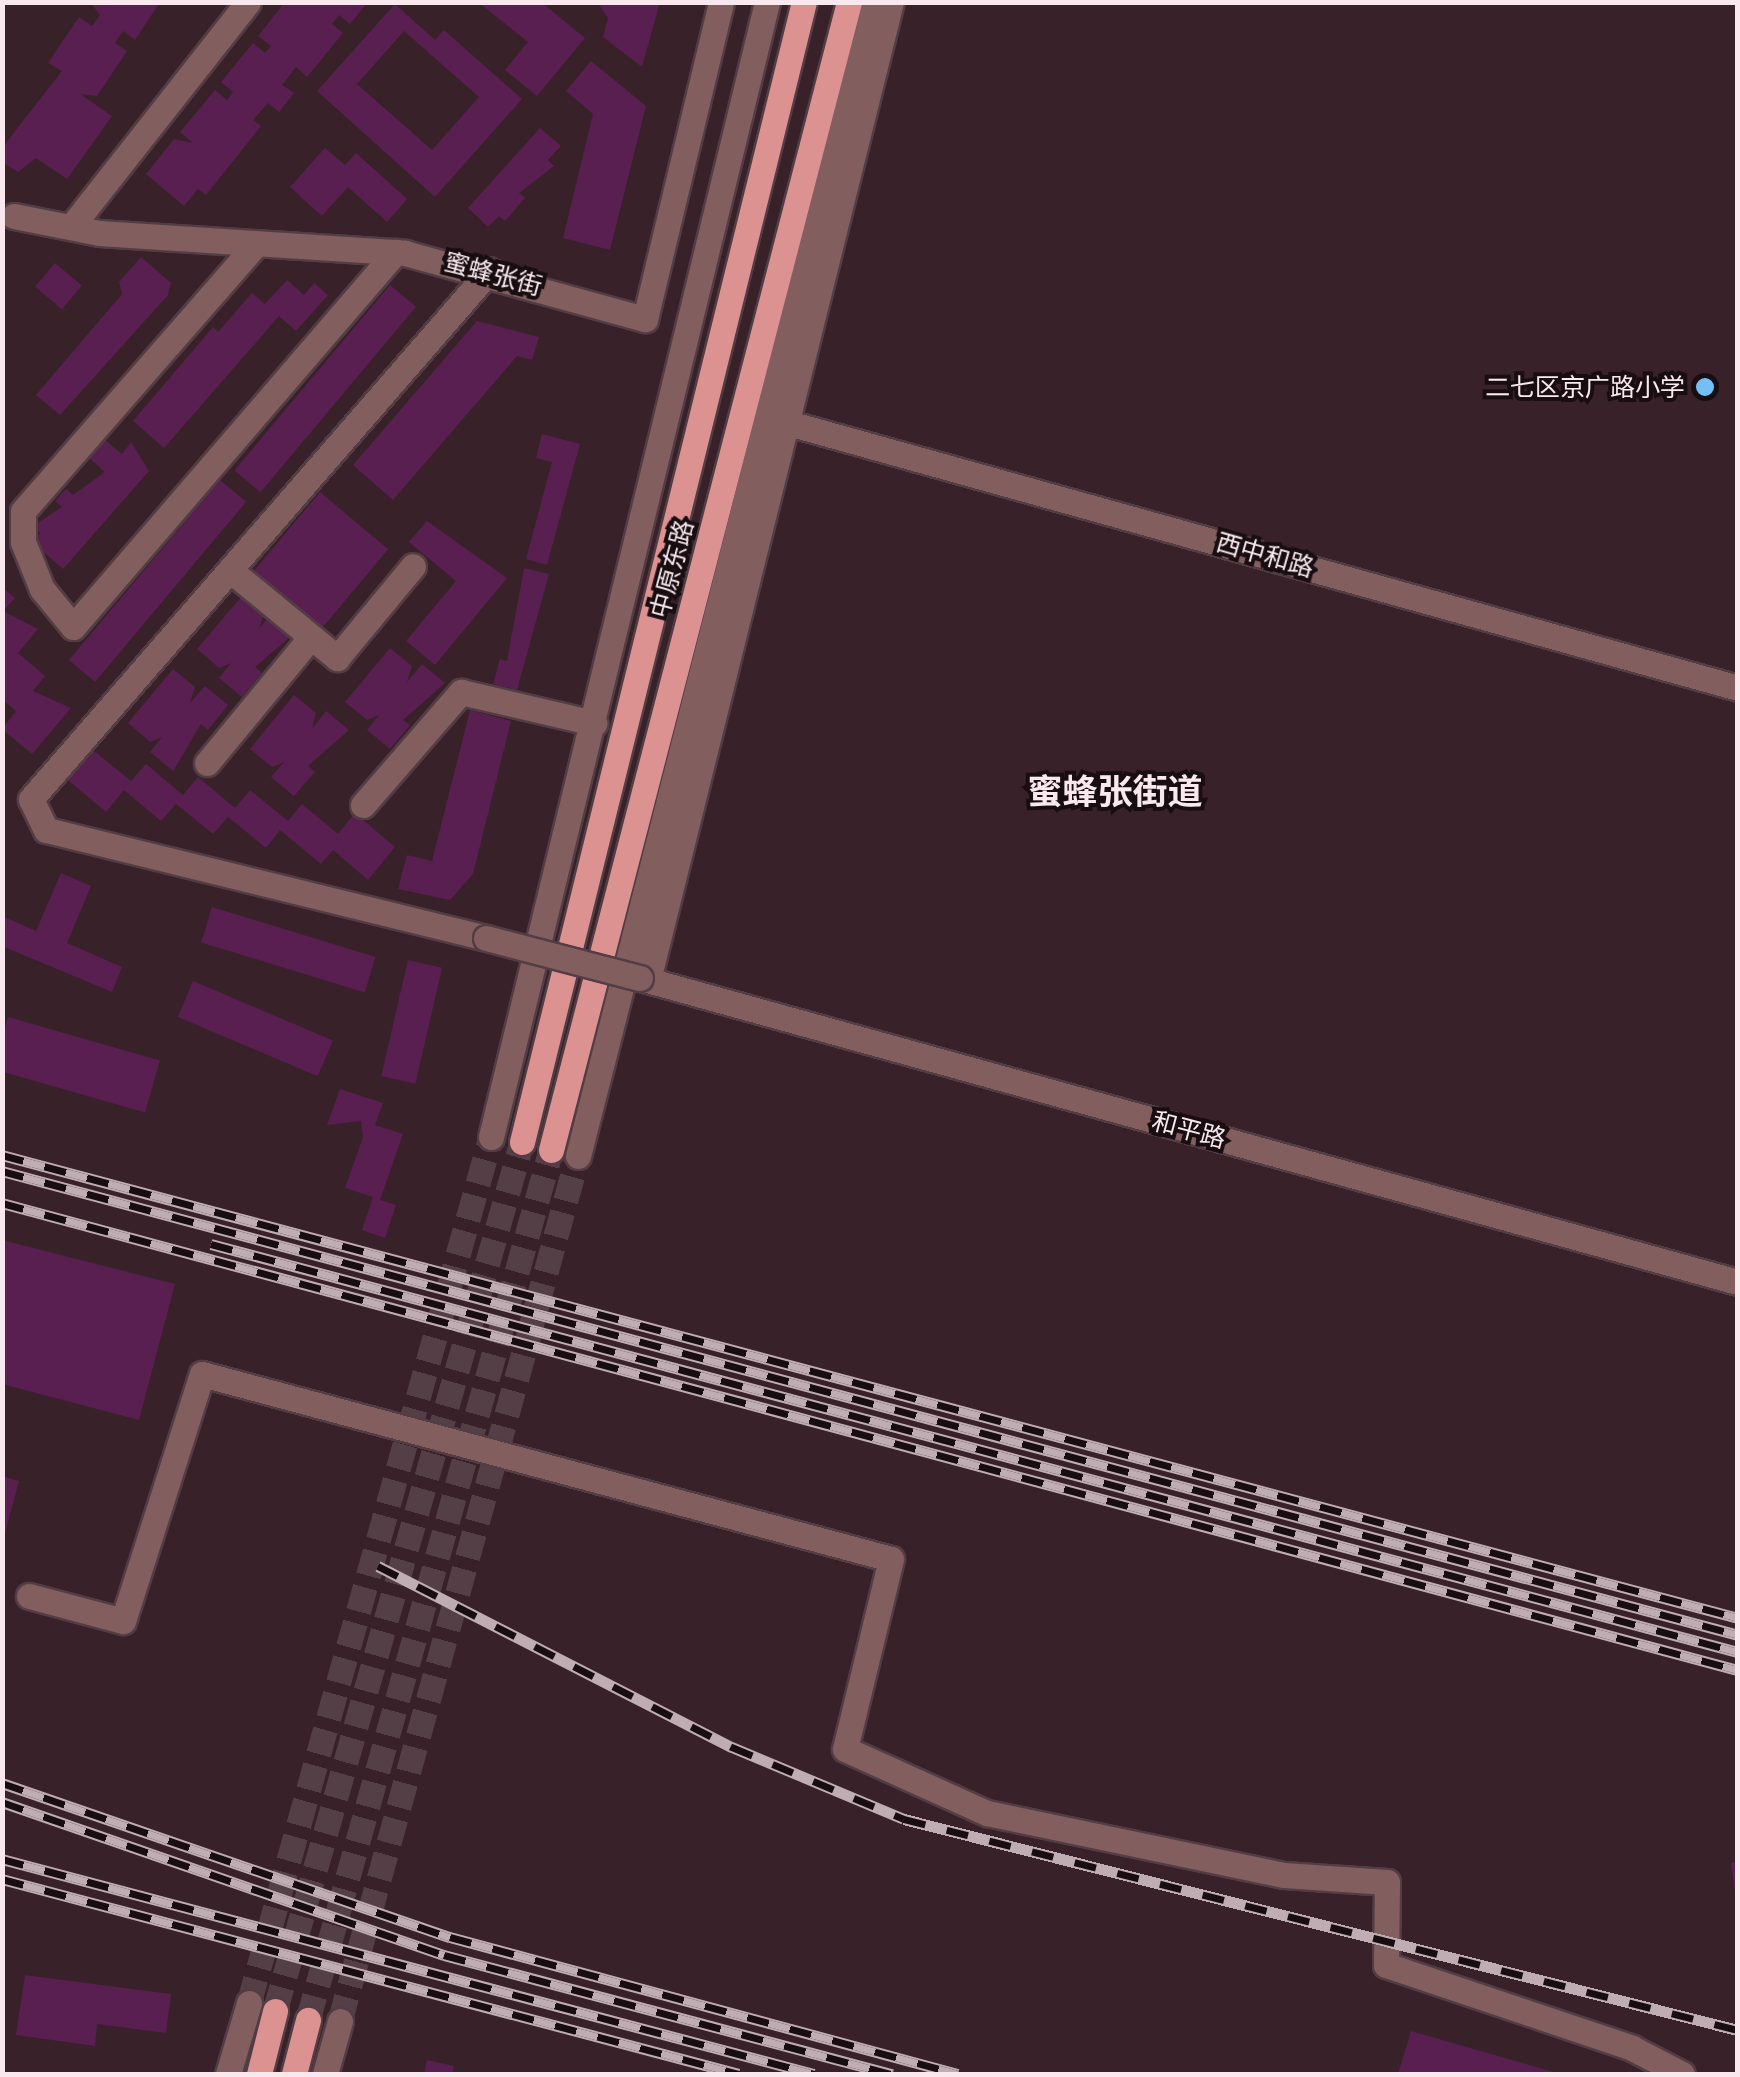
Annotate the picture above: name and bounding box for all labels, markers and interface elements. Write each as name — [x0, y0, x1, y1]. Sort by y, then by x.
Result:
street label: 蜜蜂张街 — [441, 247, 545, 301]
place label: 二七区京广路小学 — [1485, 372, 1685, 402]
marker: 二七区京广路小学 — [1694, 376, 1716, 398]
street label: 中原东路 — [645, 517, 699, 621]
street label: 西中和路 — [1213, 527, 1317, 583]
district label: 蜜蜂张街道 — [1028, 771, 1202, 813]
street label: 和平路 — [1149, 1106, 1229, 1154]

